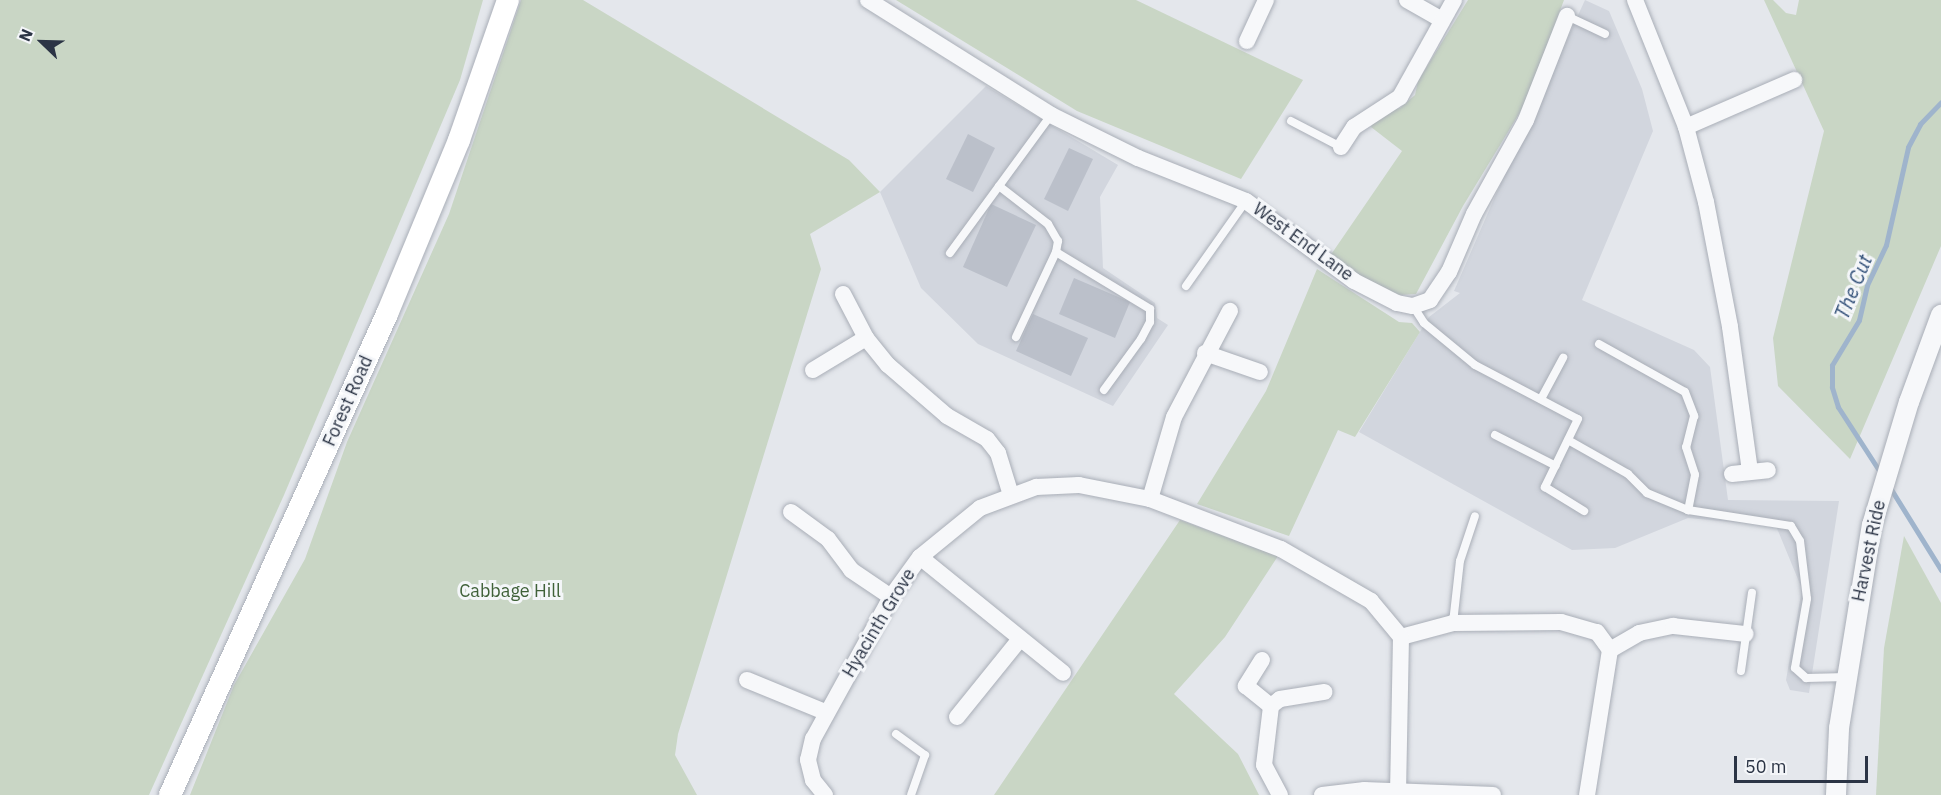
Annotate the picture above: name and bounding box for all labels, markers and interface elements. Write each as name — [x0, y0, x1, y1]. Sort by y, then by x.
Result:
north arrow — [12, 12, 72, 72]
text: N — [14, 26, 37, 44]
street label: West End Lane — [1249, 198, 1357, 286]
water label: The Cut — [1829, 251, 1877, 323]
street label: Forest Road — [318, 352, 378, 450]
street label: Harvest Ride — [1848, 498, 1890, 604]
street label: Hyacinth Grove — [838, 565, 920, 681]
park label: Cabbage Hill — [459, 580, 561, 602]
scale bar — [1737, 744, 1870, 782]
text: 50 m — [1745, 755, 1787, 778]

